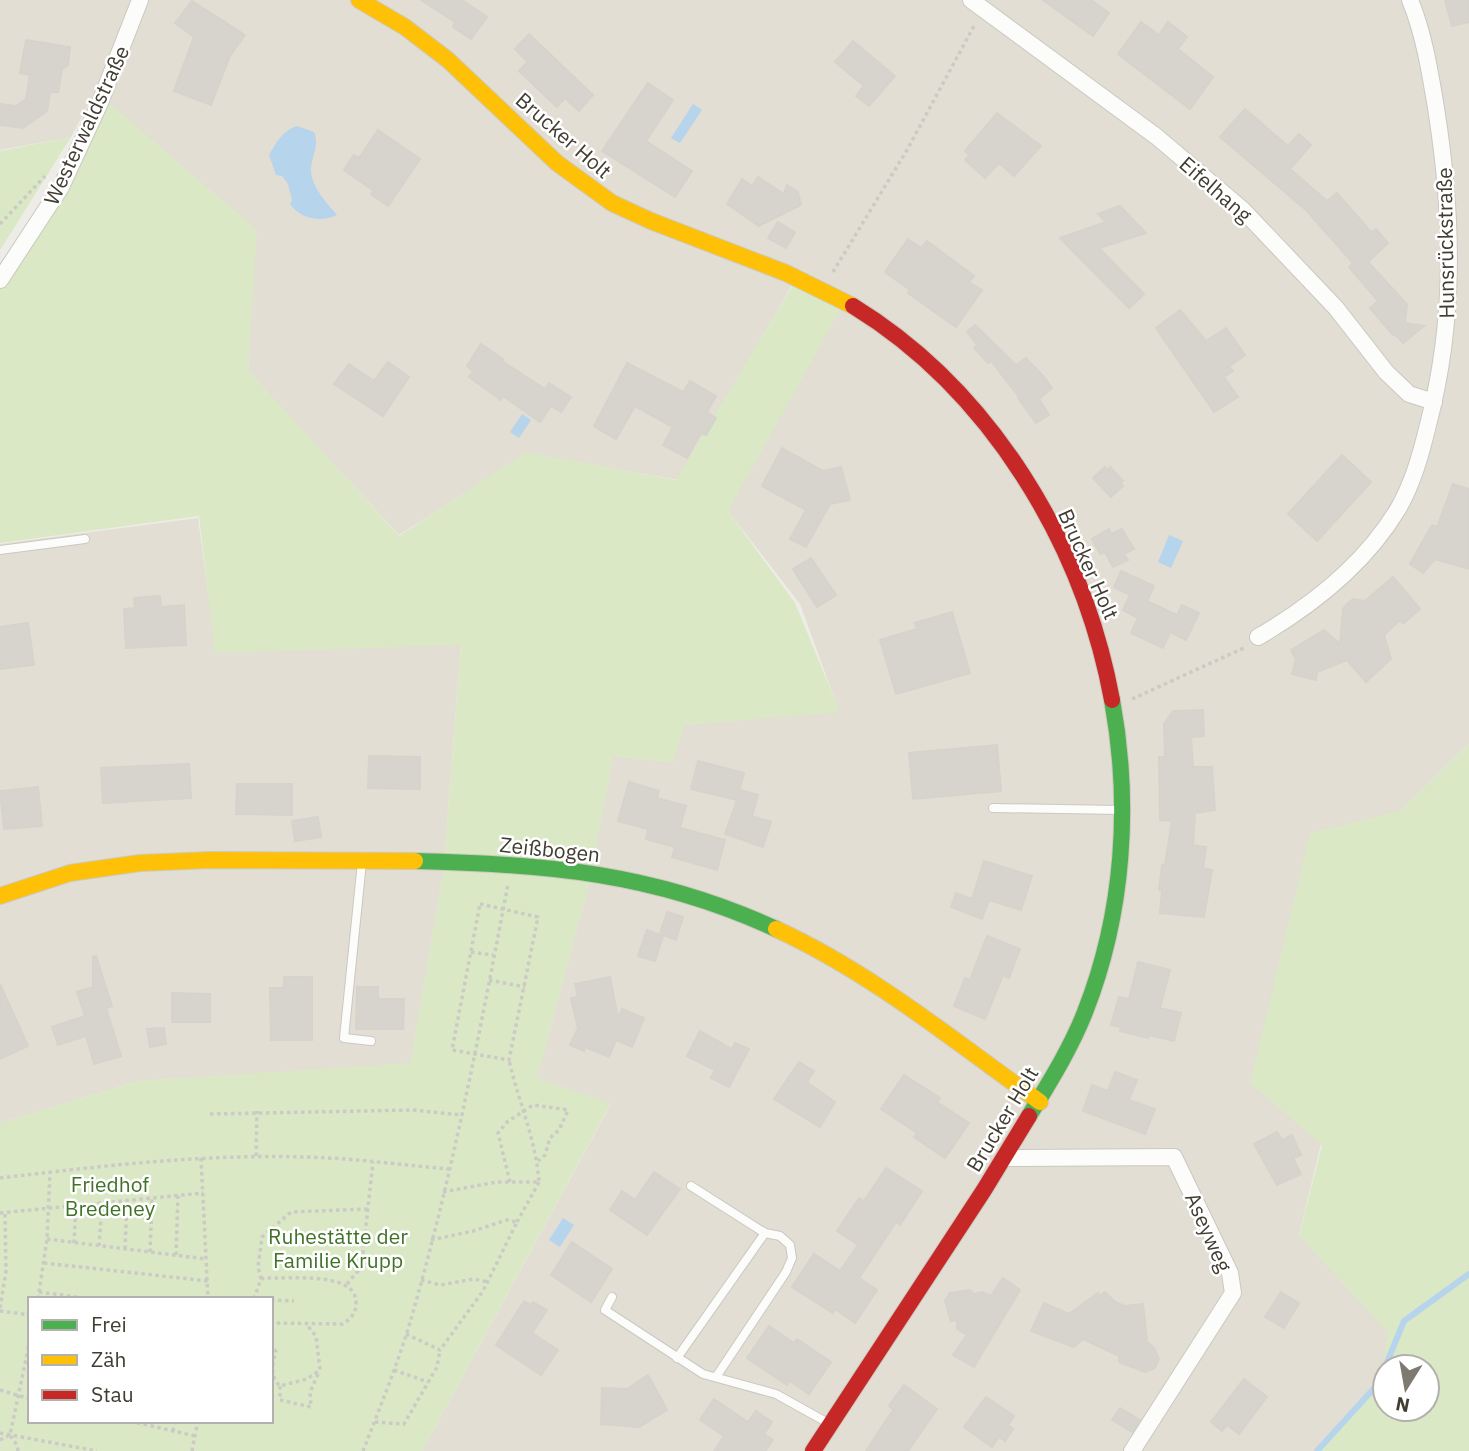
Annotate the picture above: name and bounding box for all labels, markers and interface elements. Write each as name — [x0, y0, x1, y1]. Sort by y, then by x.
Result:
street label: Westerwaldstraße — [37, 41, 135, 209]
street label: Brucker Holt — [510, 86, 618, 184]
street label: Eifelhang — [1174, 150, 1258, 228]
street label: Hunsrückstraße — [1430, 167, 1460, 319]
street label: Brucker Holt — [1052, 504, 1126, 624]
street label: Zeißbogen — [498, 830, 602, 868]
street label: Brucker Holt — [960, 1061, 1044, 1177]
park label: Friedhof Bredeney — [65, 1170, 156, 1222]
street label: Aseyweg — [1179, 1188, 1239, 1276]
park label: Ruhestätte der Familie Krupp — [268, 1222, 408, 1274]
legend — [28, 1297, 273, 1423]
text: Frei — [91, 1310, 127, 1338]
text: Zäh — [91, 1345, 126, 1373]
north arrow — [1371, 1353, 1441, 1423]
text: Stau — [91, 1380, 134, 1408]
text: N — [1394, 1392, 1412, 1418]

